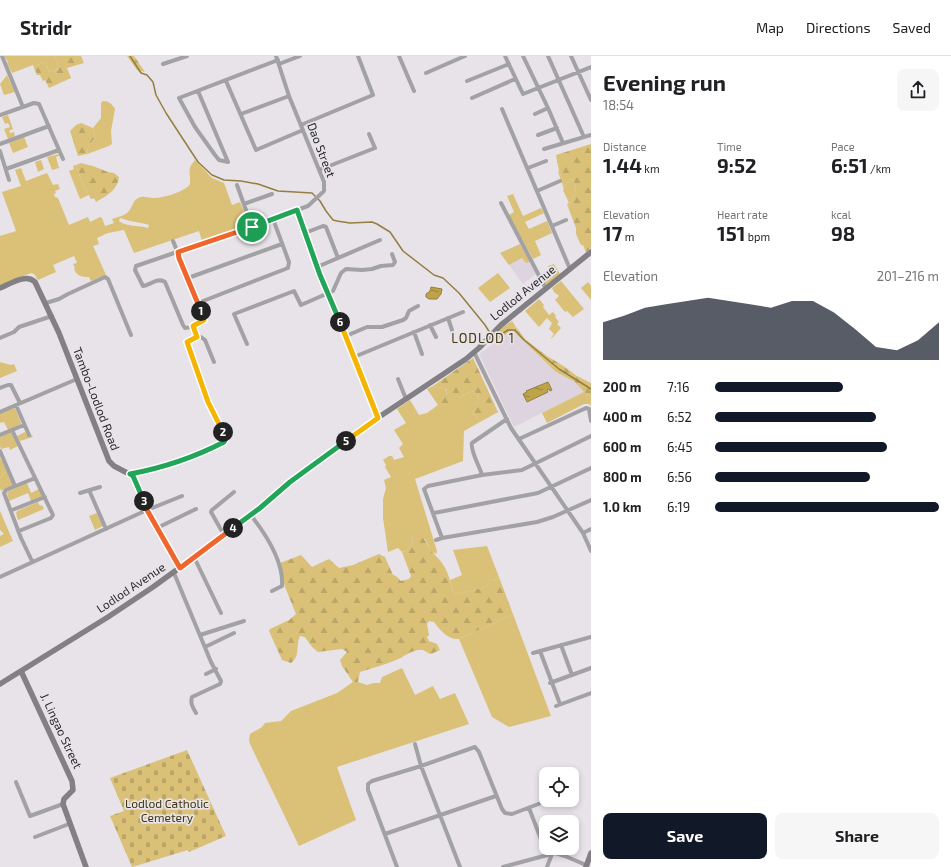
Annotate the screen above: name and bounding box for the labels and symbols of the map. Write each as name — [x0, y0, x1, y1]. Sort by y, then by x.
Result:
street label: Dao Street — [305, 120, 339, 179]
pin — [235, 210, 269, 244]
street label: Lodlod Avenue — [487, 262, 558, 323]
pin: 1 — [191, 301, 211, 321]
pin: 6 — [330, 312, 350, 332]
district label: LODLOD 1 — [451, 330, 515, 346]
street label: Tambo-Lodlod Road — [71, 345, 123, 452]
pin: 2 — [213, 422, 233, 442]
pin: 5 — [336, 431, 356, 451]
pin: 3 — [134, 491, 154, 511]
pin: 4 — [223, 518, 243, 538]
street label: Lodlod Avenue — [93, 559, 167, 615]
street label: J. Lingao Street — [38, 691, 86, 771]
park label: Lodlod Catholic Cemetery — [125, 796, 209, 824]

